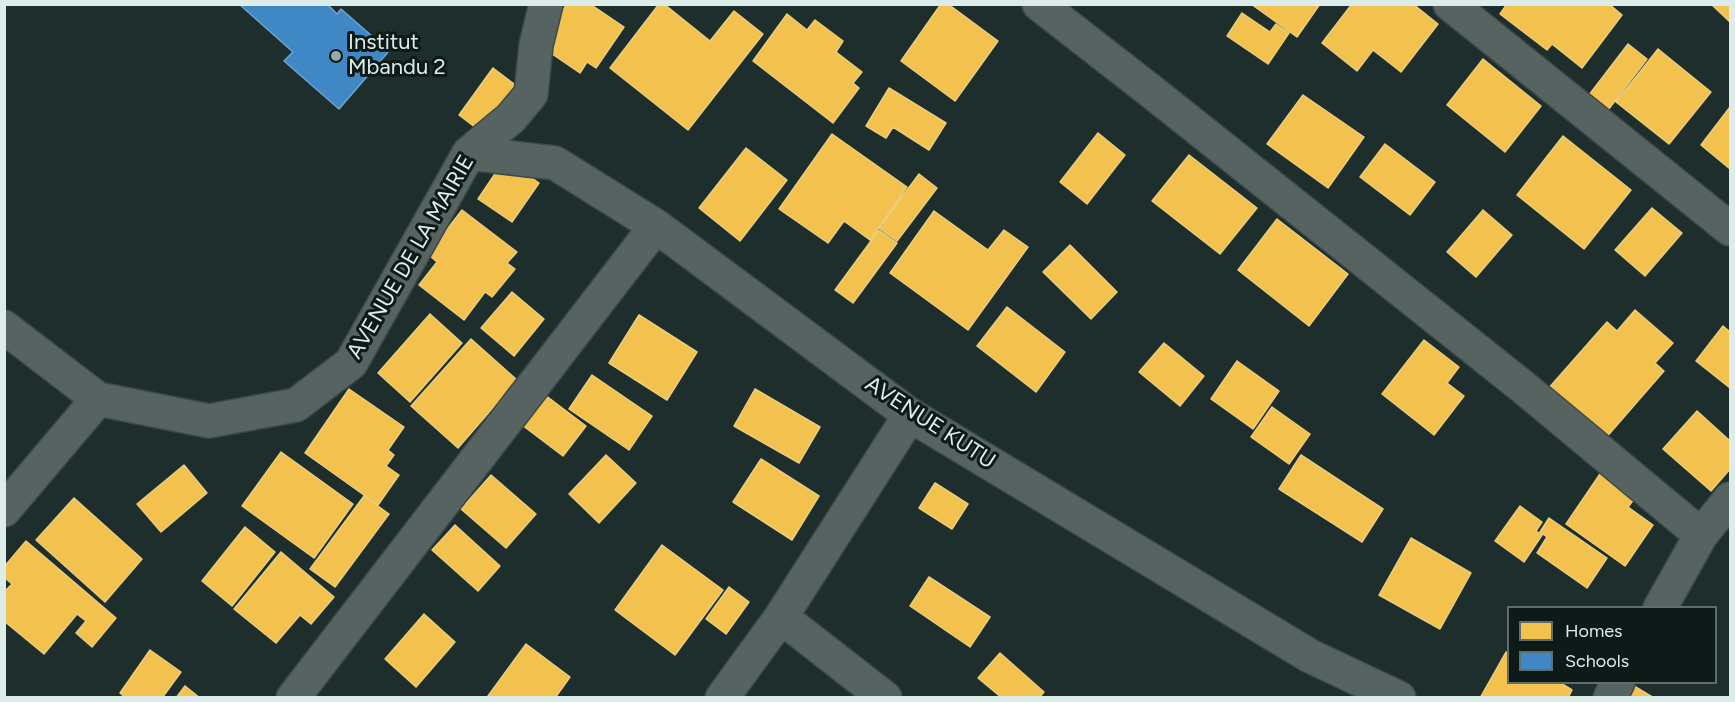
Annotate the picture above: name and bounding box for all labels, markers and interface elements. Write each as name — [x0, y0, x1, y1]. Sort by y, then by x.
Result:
place label: Institut Mbandu 2 — [348, 30, 446, 82]
marker: Institut Mbandu 2 — [329, 49, 343, 63]
street label: AVENUE DE LA MAIRIE — [342, 150, 480, 364]
street label: AVENUE KUTU — [860, 371, 1000, 475]
legend — [1507, 606, 1717, 684]
text: Homes — [1565, 620, 1623, 642]
text: Schools — [1565, 650, 1629, 672]

